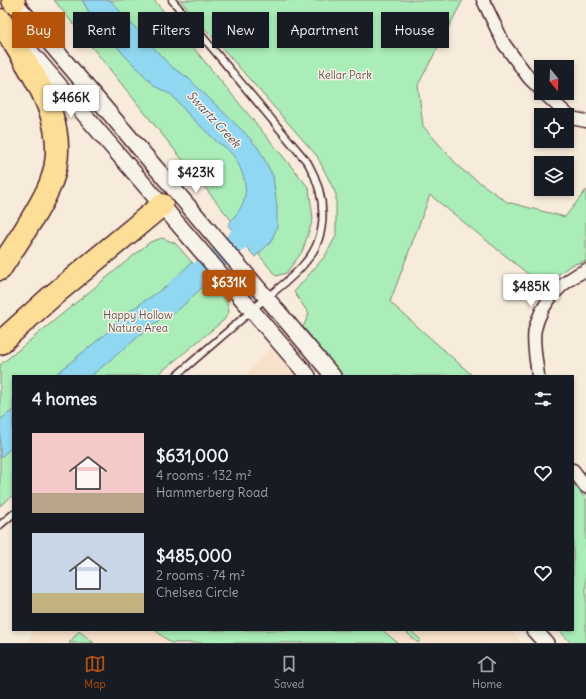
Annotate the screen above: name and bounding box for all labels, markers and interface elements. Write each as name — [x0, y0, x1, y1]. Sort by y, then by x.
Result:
chip: Buy — [12, 12, 65, 48]
chip: Rent — [73, 12, 130, 48]
chip: Filters — [138, 12, 204, 48]
chip: New — [212, 12, 269, 48]
chip: Apartment — [277, 12, 373, 48]
chip: House — [381, 12, 449, 48]
north arrow — [534, 60, 574, 100]
map controls — [534, 60, 574, 196]
park label: Kellar Park — [318, 68, 372, 82]
pin: $466K — [43, 85, 99, 119]
water label: Swartz Creek — [184, 88, 245, 151]
text: $466K — [52, 89, 90, 106]
button: locate — [534, 108, 574, 148]
button: layers — [534, 156, 574, 196]
pin: $423K — [168, 160, 224, 194]
text: $423K — [177, 164, 215, 181]
pin: $631K — [201, 270, 257, 304]
text: $631K — [211, 274, 247, 291]
pin: $485K — [503, 274, 559, 308]
text: $485K — [512, 278, 550, 295]
park label: Happy Hollow Nature Area — [103, 308, 173, 335]
text: 4 homes — [32, 388, 97, 410]
icon: filters — [532, 388, 554, 410]
text: $631,000 — [156, 445, 229, 467]
icon: home — [64, 449, 112, 497]
icon: heart — [532, 462, 554, 484]
text: 4 rooms · 132 m² — [156, 467, 252, 484]
text: Hammerberg Road — [156, 484, 268, 501]
text: $485,000 — [156, 545, 232, 567]
icon: home — [64, 549, 112, 597]
icon: heart — [532, 562, 554, 584]
text: 2 rooms · 74 m² — [156, 567, 245, 584]
text: Chelsea Circle — [156, 584, 239, 601]
tab: Map — [84, 653, 106, 691]
tab: Saved — [274, 653, 304, 691]
tab: Home — [472, 653, 502, 691]

